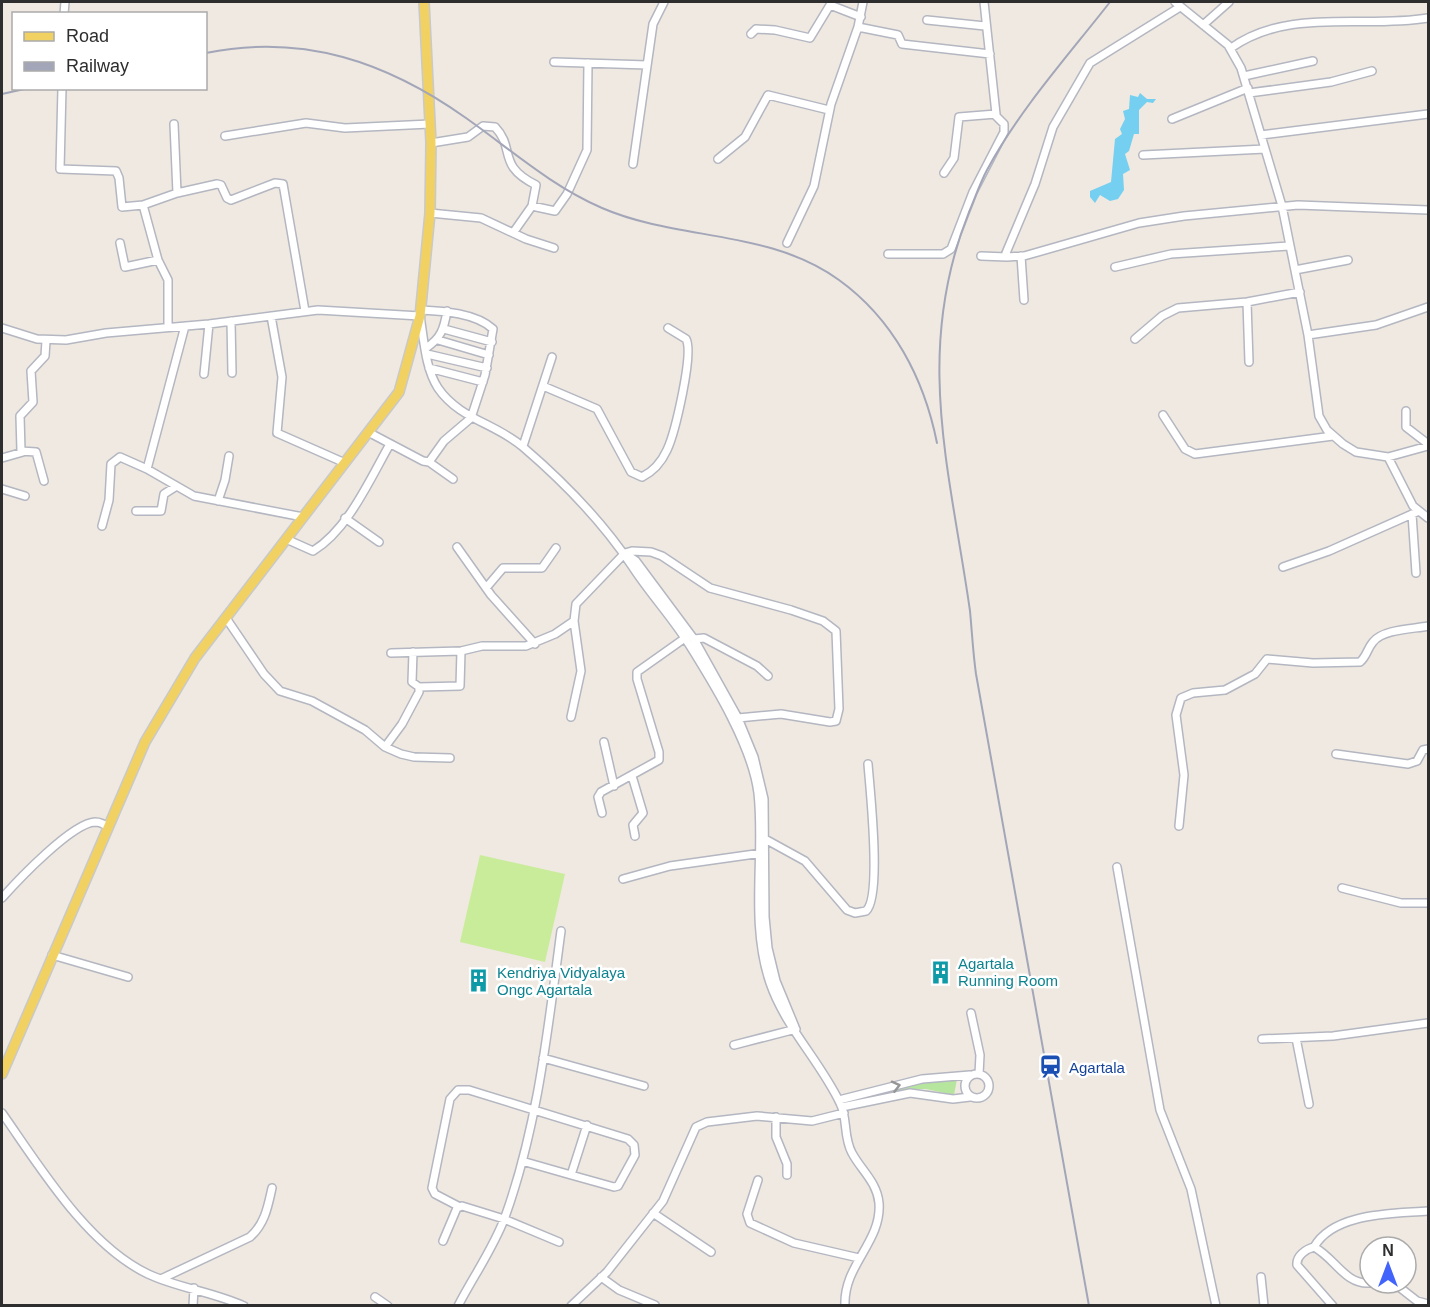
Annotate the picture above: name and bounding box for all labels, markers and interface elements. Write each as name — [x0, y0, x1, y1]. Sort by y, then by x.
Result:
legend — [12, 12, 207, 90]
text: Road — [66, 26, 109, 46]
text: Railway — [66, 56, 129, 76]
place label: Agartala Running Room — [958, 955, 1058, 989]
building icon: Agartala Running Room — [927, 959, 953, 985]
place label: Kendriya Vidyalaya Ongc Agartala — [497, 964, 626, 998]
building icon: Kendriya Vidyalaya Ongc Agartala — [466, 968, 492, 994]
station icon: Agartala — [1038, 1054, 1064, 1080]
place label: Agartala — [1069, 1059, 1126, 1076]
one-way arrow — [890, 1080, 900, 1093]
north arrow — [1358, 1235, 1418, 1295]
text: N — [1382, 1242, 1394, 1259]

